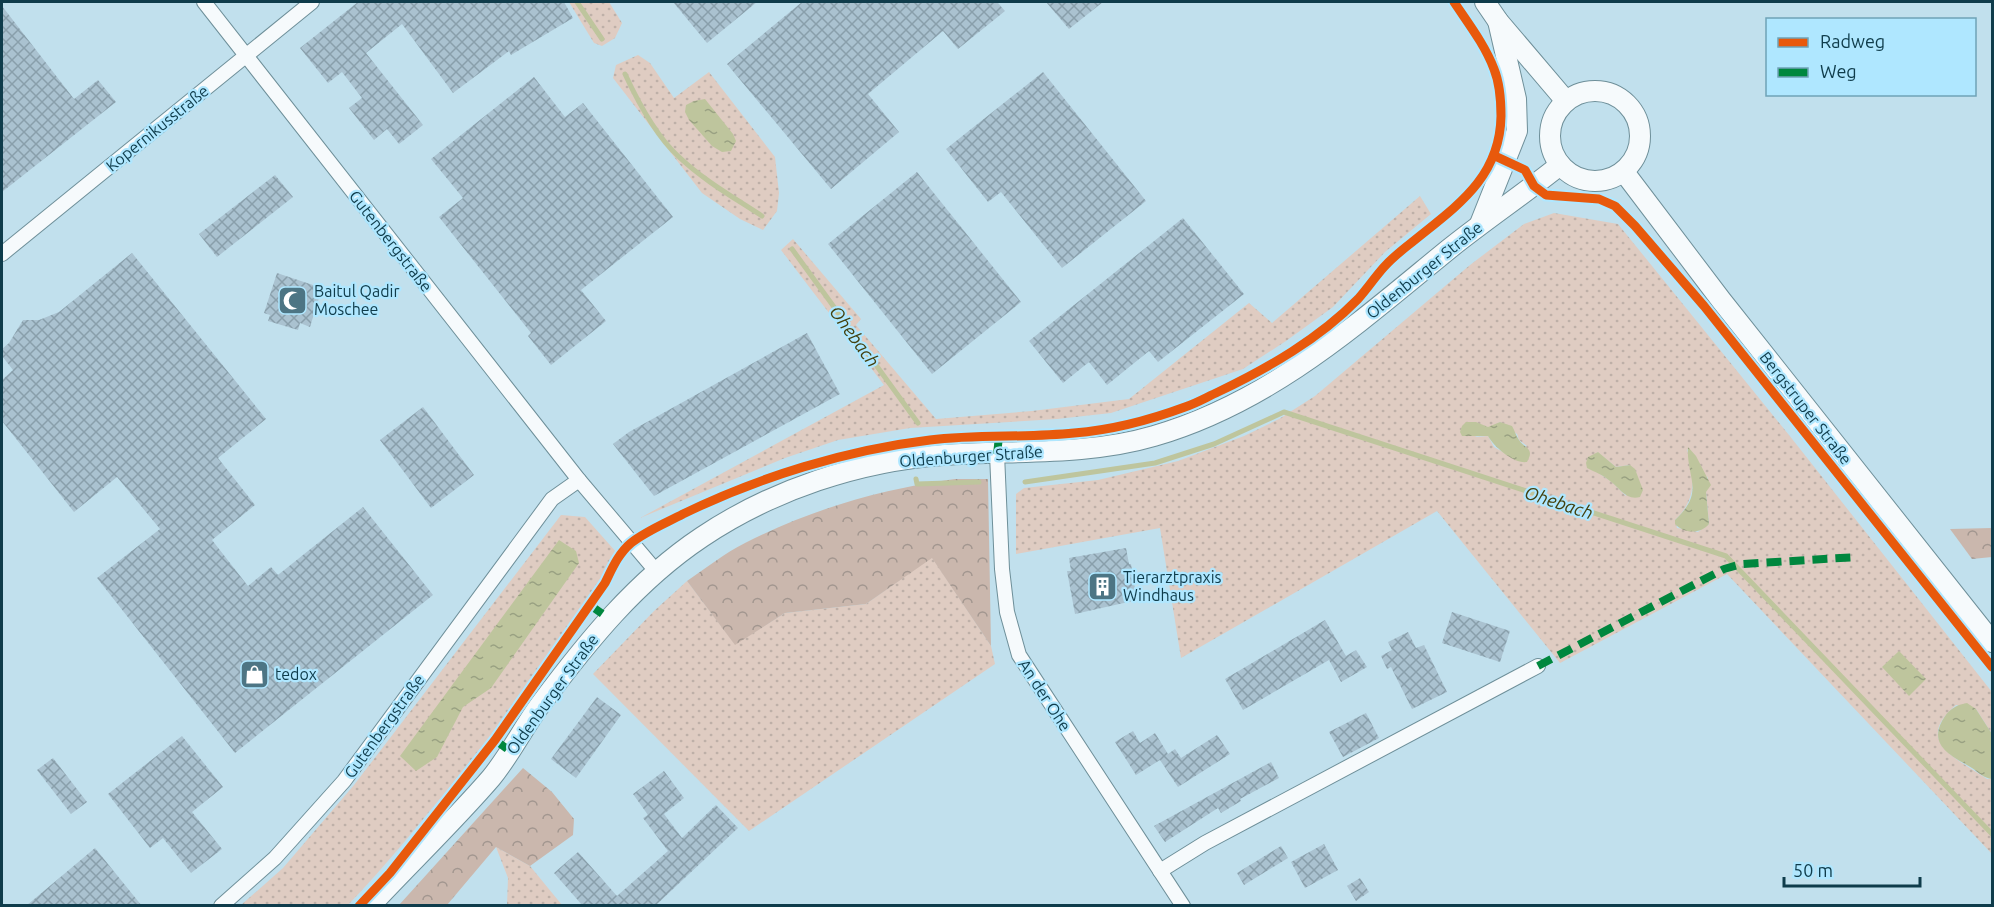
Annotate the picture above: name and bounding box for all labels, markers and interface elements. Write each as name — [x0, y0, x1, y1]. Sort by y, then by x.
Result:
legend — [1766, 18, 1976, 96]
text: Radweg — [1820, 31, 1885, 51]
text: Weg — [1820, 61, 1857, 81]
street label: Kopernikusstraße — [102, 81, 212, 175]
street label: Gutenbergstraße — [346, 187, 436, 295]
street label: Oldenburger Straße — [1363, 218, 1485, 322]
place label: Baitul Qadir Moschee — [314, 282, 400, 318]
mosque icon: Baitul Qadir Moschee — [277, 284, 309, 316]
water label: Ohebach — [826, 302, 884, 370]
street label: Bergstruper Straße — [1756, 348, 1856, 468]
street label: Oldenburger Straße — [899, 442, 1043, 470]
water label: Ohebach — [1522, 482, 1596, 522]
place label: Tierarztpraxis Windhaus — [1123, 568, 1222, 604]
building icon: Tierarztpraxis Windhaus — [1086, 570, 1118, 602]
street label: Oldenburger Straße — [502, 631, 602, 757]
street label: An der Ohe — [1015, 656, 1075, 734]
shop icon: tedox — [238, 658, 270, 690]
place label: tedox — [275, 665, 317, 683]
street label: Gutenbergstraße — [340, 671, 428, 781]
scale bar — [1784, 850, 1920, 888]
text: 50 m — [1793, 860, 1833, 880]

